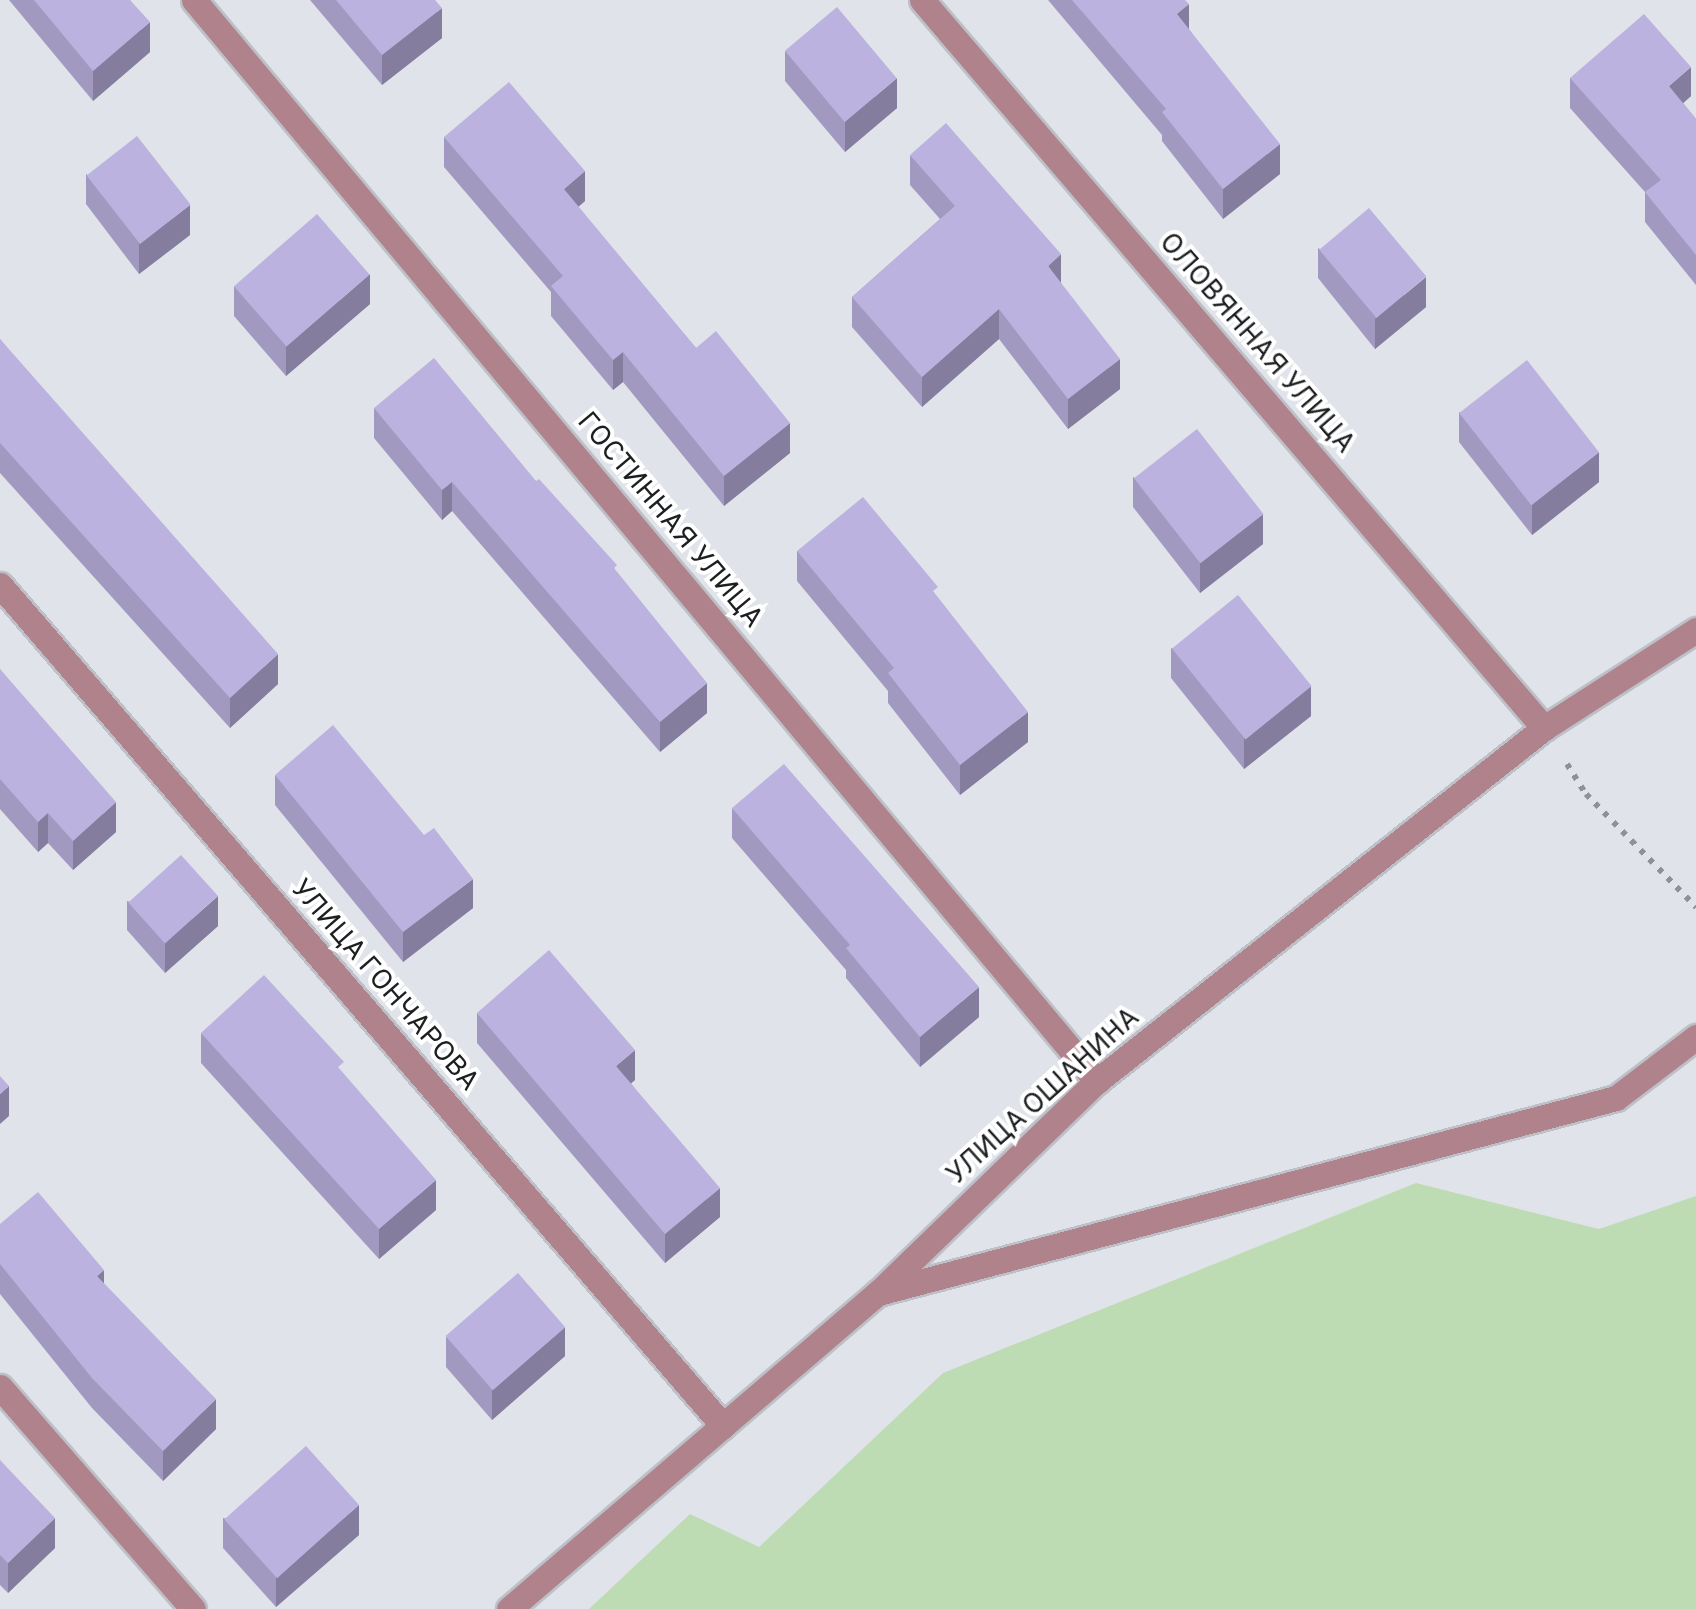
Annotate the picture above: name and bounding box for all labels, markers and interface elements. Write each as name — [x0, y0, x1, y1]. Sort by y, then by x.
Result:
street label: ОЛОВЯННАЯ УЛИЦА — [1151, 227, 1361, 461]
street label: ГОСТИННАЯ УЛИЦА — [569, 406, 769, 636]
street label: УЛИЦА ГОНЧАРОВА — [283, 873, 485, 1099]
street label: УЛИЦА ОШАНИНА — [940, 1001, 1148, 1193]

